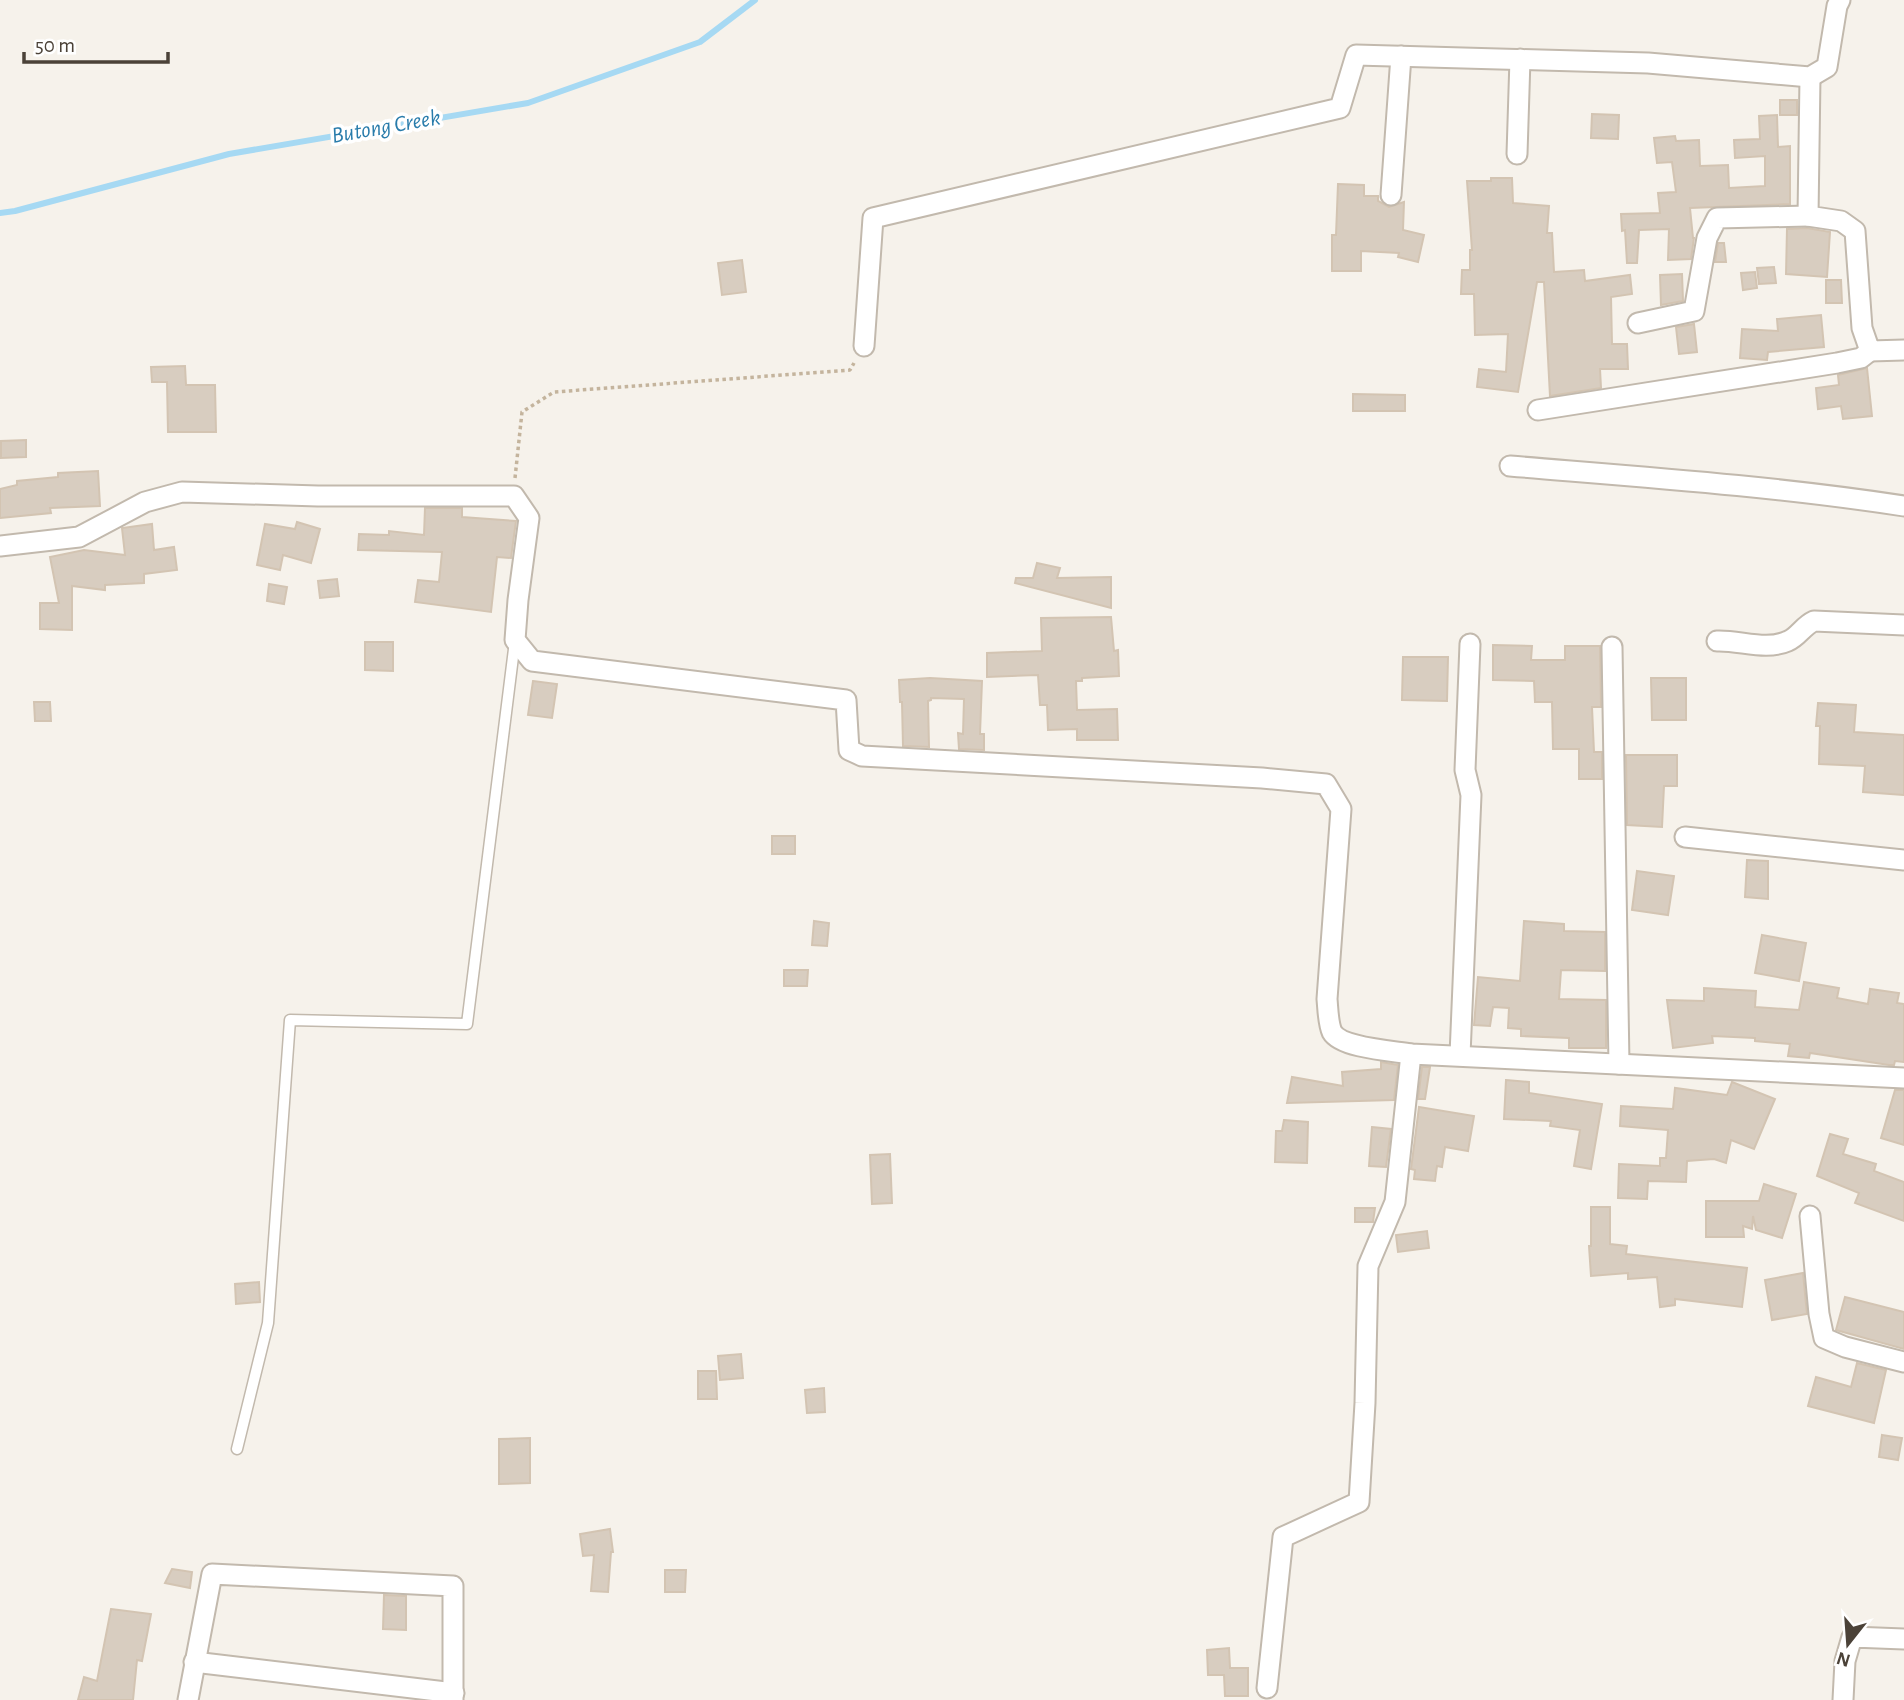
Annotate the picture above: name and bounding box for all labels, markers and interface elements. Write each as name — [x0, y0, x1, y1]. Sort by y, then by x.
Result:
scale bar — [24, 21, 168, 65]
text: 50 m — [35, 35, 75, 56]
water label: Butong Creek — [330, 106, 443, 148]
north arrow — [1813, 1609, 1883, 1679]
text: N — [1834, 1648, 1853, 1670]

